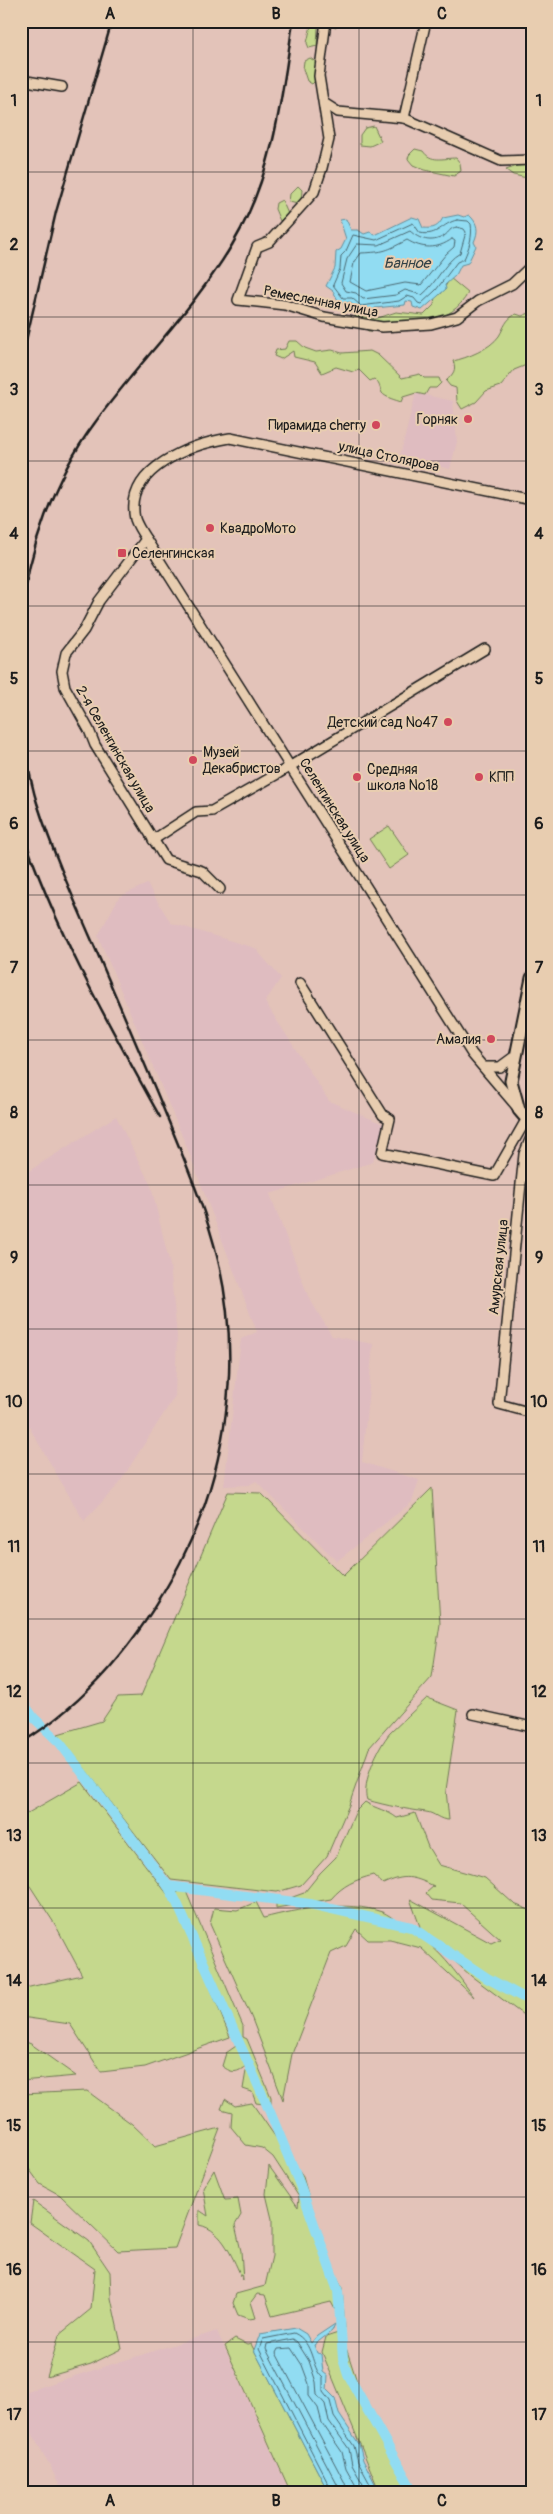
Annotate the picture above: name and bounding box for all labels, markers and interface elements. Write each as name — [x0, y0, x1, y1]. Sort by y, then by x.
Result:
text: A — [105, 4, 116, 24]
text: B — [271, 4, 281, 24]
text: C — [437, 4, 447, 24]
text: 1 — [11, 91, 17, 111]
text: 1 — [536, 91, 542, 111]
text: 2 — [10, 235, 19, 255]
text: 2 — [535, 235, 544, 255]
water label: Банное — [384, 254, 432, 273]
street label: Ремесленная улица — [262, 282, 380, 321]
text: 3 — [10, 380, 19, 400]
text: 3 — [535, 380, 544, 400]
place label: Горняк — [416, 411, 458, 428]
marker: Горняк — [462, 413, 474, 425]
place label: Пирамида cherry — [268, 417, 366, 434]
marker: Пирамида cherry — [370, 419, 382, 431]
street label: улица Столярова — [336, 437, 441, 475]
place label: КвадроМото — [220, 520, 297, 537]
marker: КвадроМото — [204, 522, 216, 534]
text: 4 — [9, 524, 19, 544]
text: 4 — [534, 524, 544, 544]
place label: Селенгинская — [132, 545, 214, 562]
marker: Селенгинская — [116, 547, 128, 559]
text: 5 — [10, 669, 19, 689]
text: 5 — [535, 669, 544, 689]
street label: 2-я Селенгинская улица — [72, 683, 159, 816]
place label: Детский сад №47 — [327, 714, 439, 731]
marker: Детский сад №47 — [442, 716, 454, 728]
place label: Музей Декабристов — [202, 744, 281, 777]
marker: Музей Декабристов — [187, 754, 199, 766]
street label: Селенгинская улица — [296, 755, 374, 866]
place label: Средняя школа №18 — [367, 761, 438, 794]
place label: КПП — [489, 769, 514, 786]
marker: Средняя школа №18 — [351, 771, 363, 783]
marker: КПП — [473, 771, 485, 783]
text: 6 — [9, 814, 19, 834]
text: 6 — [534, 814, 544, 834]
text: 7 — [10, 958, 19, 978]
text: 7 — [535, 958, 544, 978]
place label: Амалия — [436, 1031, 481, 1048]
marker: Амалия — [485, 1033, 497, 1045]
text: 8 — [10, 1103, 18, 1123]
text: 8 — [535, 1103, 543, 1123]
street label: Амурская улица — [485, 1218, 512, 1316]
text: 9 — [10, 1248, 18, 1268]
text: 9 — [535, 1248, 543, 1268]
text: 10 — [5, 1392, 23, 1412]
text: 10 — [530, 1392, 548, 1412]
text: 11 — [8, 1537, 20, 1557]
text: 11 — [533, 1537, 545, 1557]
text: 12 — [6, 1682, 22, 1702]
text: 12 — [531, 1682, 547, 1702]
text: 13 — [6, 1826, 22, 1846]
text: 13 — [531, 1826, 547, 1846]
text: 14 — [6, 1971, 22, 1991]
text: 14 — [531, 1971, 547, 1991]
text: 15 — [7, 2116, 22, 2136]
text: 15 — [532, 2116, 547, 2136]
text: 16 — [6, 2260, 22, 2280]
text: 16 — [531, 2260, 547, 2280]
text: 17 — [7, 2405, 22, 2425]
text: 17 — [532, 2405, 547, 2425]
text: A — [105, 2491, 116, 2511]
text: B — [271, 2491, 281, 2511]
text: C — [437, 2491, 447, 2511]

